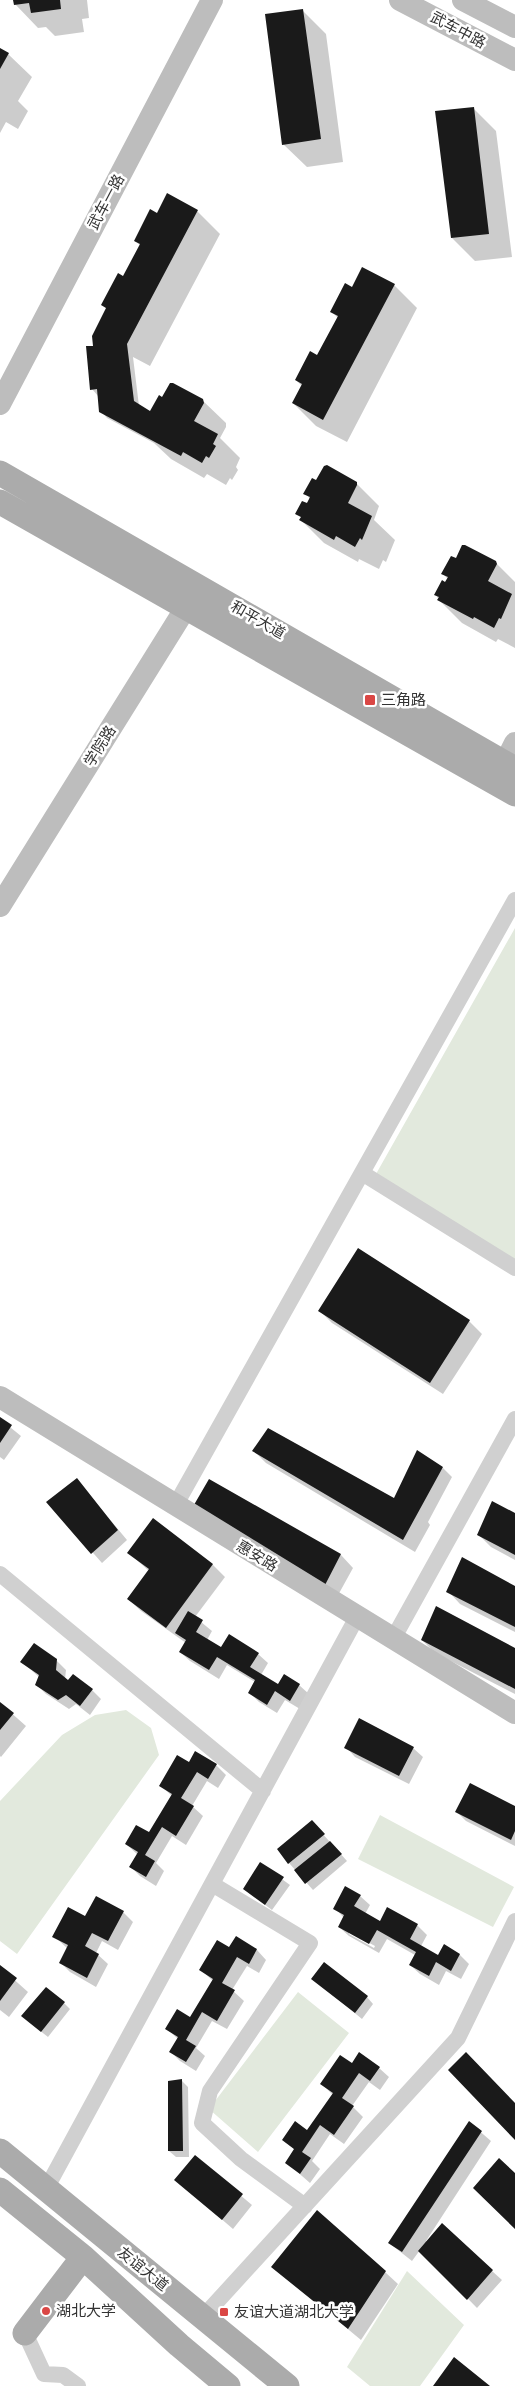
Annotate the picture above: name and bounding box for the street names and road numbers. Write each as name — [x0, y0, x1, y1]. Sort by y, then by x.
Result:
street label: 武车中路 — [427, 7, 489, 53]
street label: 武车一路 — [83, 171, 129, 233]
street label: 和平大道 — [227, 596, 289, 644]
street label: 学院路 — [80, 722, 120, 770]
street label: 惠安路 — [233, 1536, 281, 1576]
street label: 友谊大道 — [113, 2242, 173, 2296]

